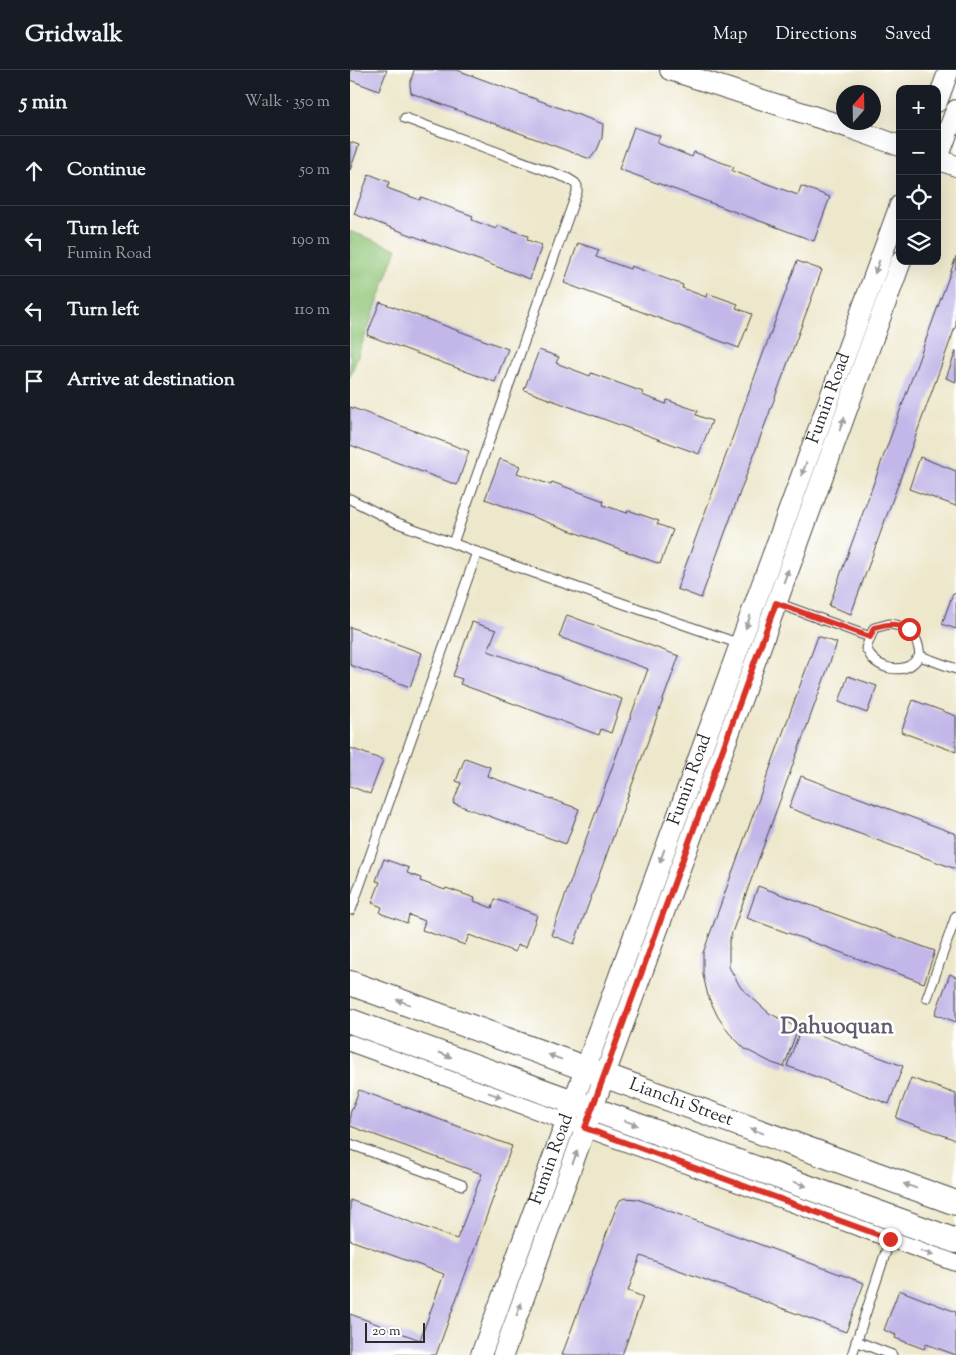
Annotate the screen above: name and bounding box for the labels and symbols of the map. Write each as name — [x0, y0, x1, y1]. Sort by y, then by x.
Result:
north arrow — [836, 85, 881, 130]
one-way arrow — [873, 260, 881, 275]
street label: Fumin Road — [801, 349, 858, 448]
one-way arrow — [839, 416, 846, 431]
one-way arrow — [800, 462, 808, 477]
one-way arrow — [782, 568, 790, 583]
one-way arrow — [744, 614, 751, 629]
route start — [898, 618, 921, 641]
street label: Fumin Road — [662, 731, 719, 829]
one-way arrow — [658, 849, 665, 864]
one-way arrow — [395, 998, 410, 1005]
district label: Dahuoquan — [781, 1012, 893, 1044]
one-way arrow — [438, 1051, 453, 1059]
one-way arrow — [548, 1053, 563, 1060]
street label: Lianchi Street — [625, 1072, 736, 1134]
one-way arrow — [487, 1092, 502, 1099]
street label: Fumin Road — [524, 1110, 581, 1209]
one-way arrow — [624, 1119, 639, 1127]
one-way arrow — [750, 1127, 765, 1134]
one-way arrow — [572, 1149, 579, 1164]
one-way arrow — [793, 1180, 808, 1188]
one-way arrow — [902, 1182, 917, 1190]
route end — [879, 1228, 902, 1251]
one-way arrow — [920, 1249, 935, 1257]
one-way arrow — [515, 1301, 523, 1316]
scale bar — [365, 1320, 425, 1343]

